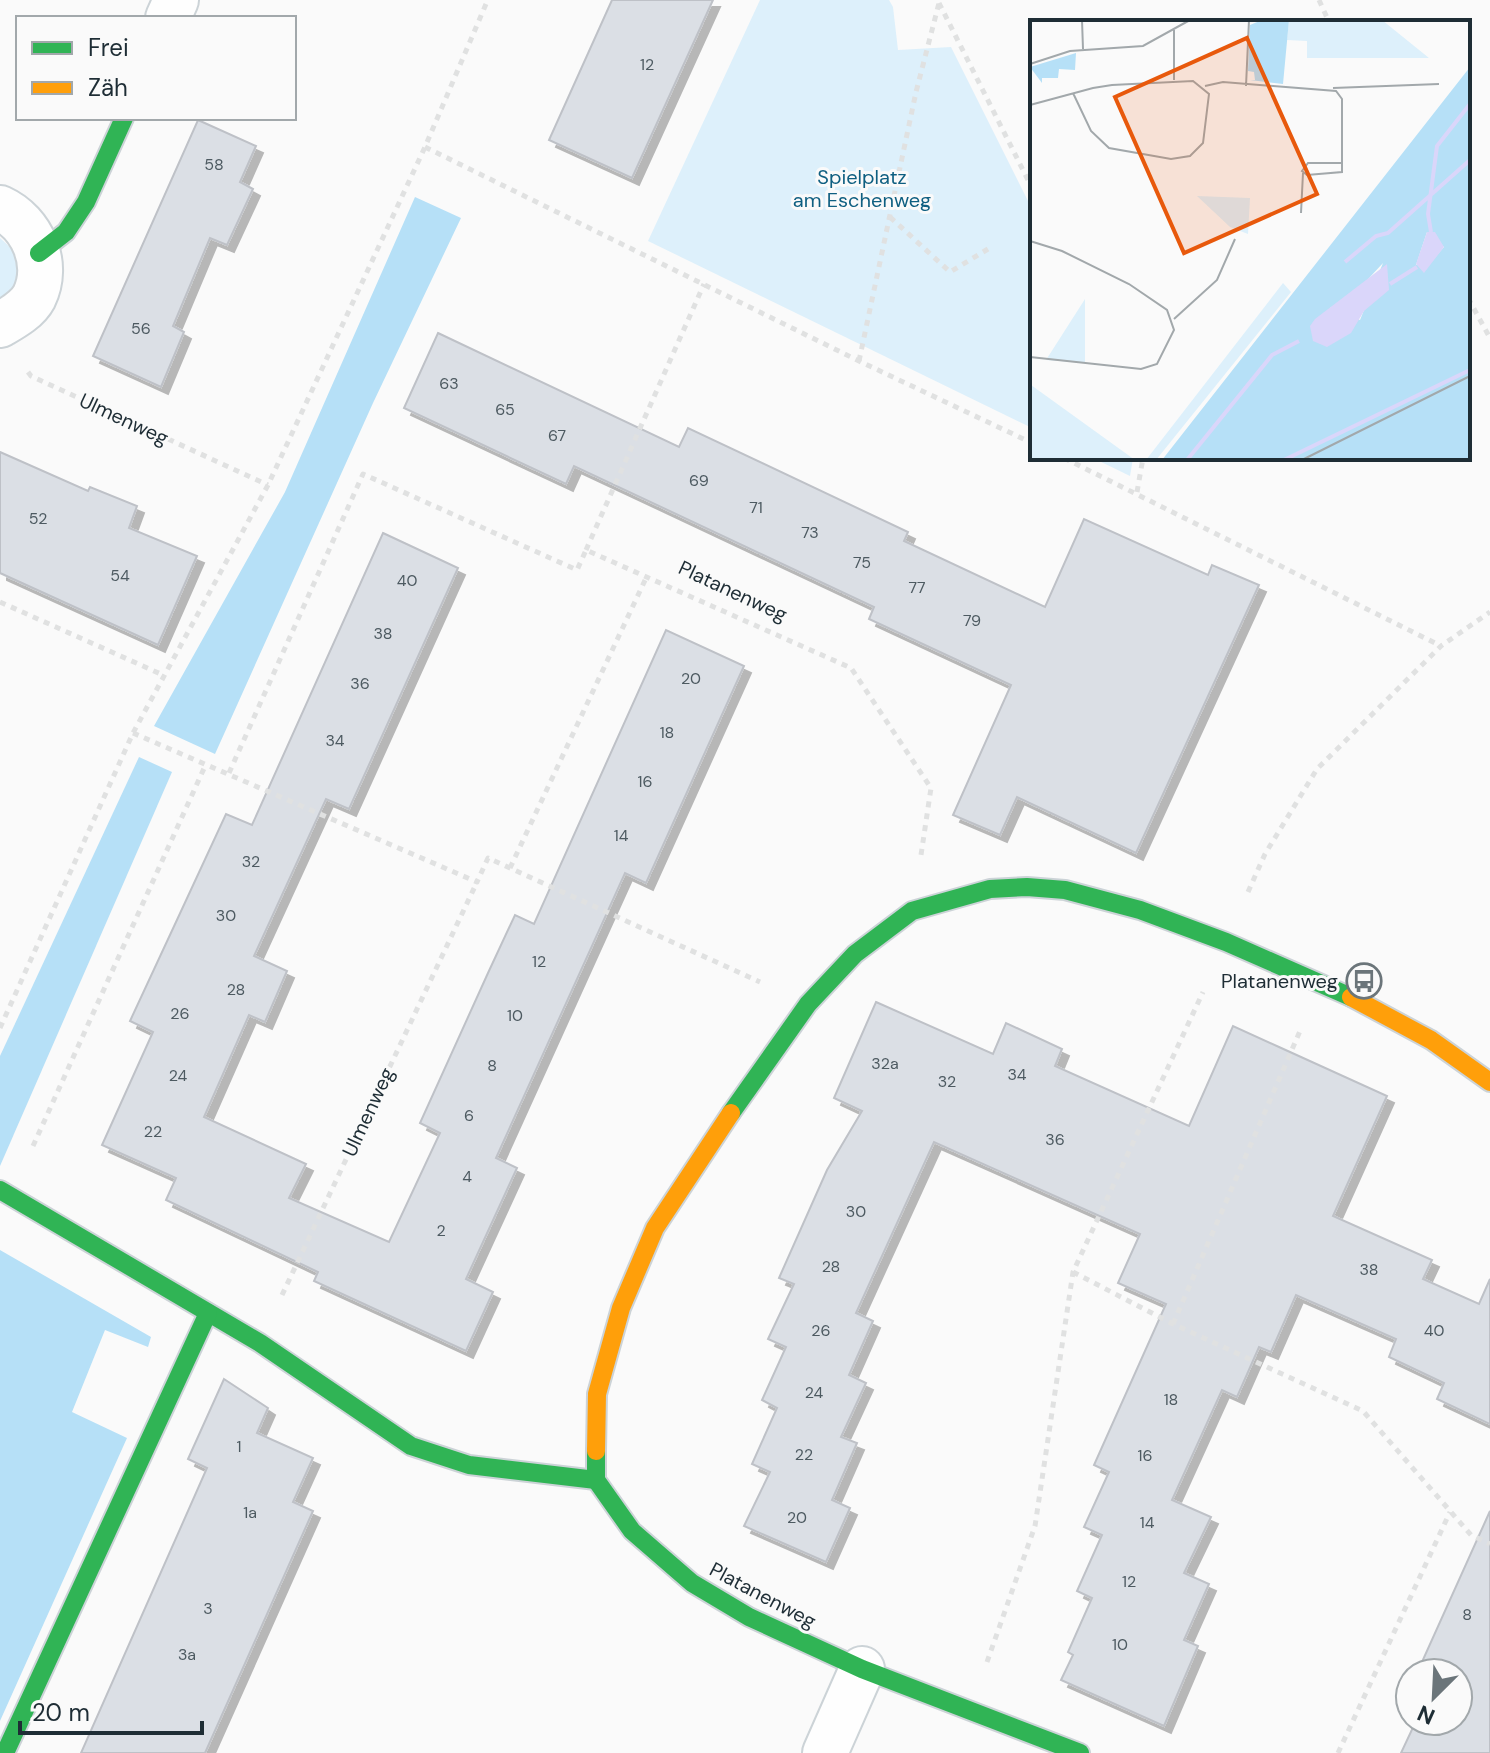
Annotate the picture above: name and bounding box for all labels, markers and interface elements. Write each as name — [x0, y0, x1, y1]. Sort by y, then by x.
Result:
legend — [16, 16, 296, 120]
inset map — [1030, 20, 1470, 460]
text: Frei — [88, 32, 129, 63]
house number: 12 — [640, 54, 654, 75]
text: Zäh — [88, 72, 128, 103]
house number: 58 — [204, 154, 224, 175]
park label: Spielplatz am Eschenweg — [793, 164, 931, 213]
house number: 56 — [131, 318, 151, 339]
house number: 63 — [439, 373, 459, 394]
street label: Ulmenweg — [75, 387, 173, 451]
house number: 65 — [495, 399, 515, 420]
house number: 67 — [548, 425, 566, 446]
house number: 69 — [689, 470, 709, 491]
house number: 71 — [749, 497, 763, 518]
house number: 52 — [29, 508, 47, 529]
house number: 73 — [801, 522, 819, 543]
house number: 75 — [853, 552, 871, 573]
street label: Platanenweg — [674, 554, 792, 628]
house number: 54 — [110, 565, 130, 586]
house number: 40 — [397, 570, 417, 591]
house number: 77 — [908, 577, 926, 598]
house number: 79 — [963, 610, 981, 631]
house number: 38 — [373, 623, 393, 644]
house number: 20 — [681, 668, 701, 689]
house number: 36 — [350, 673, 370, 694]
house number: 18 — [660, 722, 674, 743]
house number: 34 — [325, 730, 345, 751]
house number: 16 — [637, 771, 653, 792]
house number: 14 — [614, 825, 629, 846]
house number: 32 — [242, 851, 260, 872]
house number: 30 — [216, 905, 236, 926]
house number: 12 — [532, 951, 546, 972]
bus stop icon: Platanenweg — [1345, 962, 1383, 1000]
place label: Platanenweg — [1221, 968, 1338, 994]
house number: 28 — [227, 979, 245, 1000]
house number: 26 — [170, 1003, 190, 1024]
house number: 10 — [507, 1005, 523, 1026]
house number: 32a — [871, 1053, 899, 1074]
house number: 8 — [487, 1055, 497, 1076]
street label: Ulmenweg — [336, 1063, 400, 1161]
house number: 34 — [1007, 1064, 1027, 1085]
house number: 24 — [169, 1065, 188, 1086]
house number: 32 — [938, 1071, 956, 1092]
house number: 6 — [464, 1105, 474, 1126]
house number: 22 — [144, 1121, 162, 1142]
house number: 36 — [1045, 1129, 1065, 1150]
house number: 4 — [462, 1166, 472, 1187]
house number: 30 — [846, 1201, 866, 1222]
house number: 2 — [436, 1220, 446, 1241]
house number: 28 — [822, 1256, 840, 1277]
house number: 38 — [1359, 1259, 1379, 1280]
house number: 26 — [811, 1320, 831, 1341]
house number: 40 — [1424, 1320, 1444, 1341]
house number: 24 — [805, 1382, 824, 1403]
house number: 18 — [1164, 1389, 1178, 1410]
house number: 1 — [237, 1436, 242, 1457]
house number: 22 — [795, 1444, 813, 1465]
house number: 16 — [1137, 1445, 1153, 1466]
house number: 1a — [243, 1502, 257, 1523]
house number: 20 — [787, 1507, 807, 1528]
house number: 14 — [1140, 1512, 1155, 1533]
street label: Platanenweg — [705, 1556, 821, 1634]
house number: 12 — [1122, 1571, 1136, 1592]
house number: 3 — [203, 1598, 213, 1619]
house number: 8 — [1462, 1604, 1472, 1625]
house number: 10 — [1112, 1634, 1128, 1655]
house number: 3a — [178, 1644, 196, 1665]
north arrow — [1394, 1657, 1474, 1737]
scale bar — [20, 1685, 202, 1735]
text: 20 m — [32, 1697, 90, 1728]
text: N — [1413, 1698, 1439, 1731]

